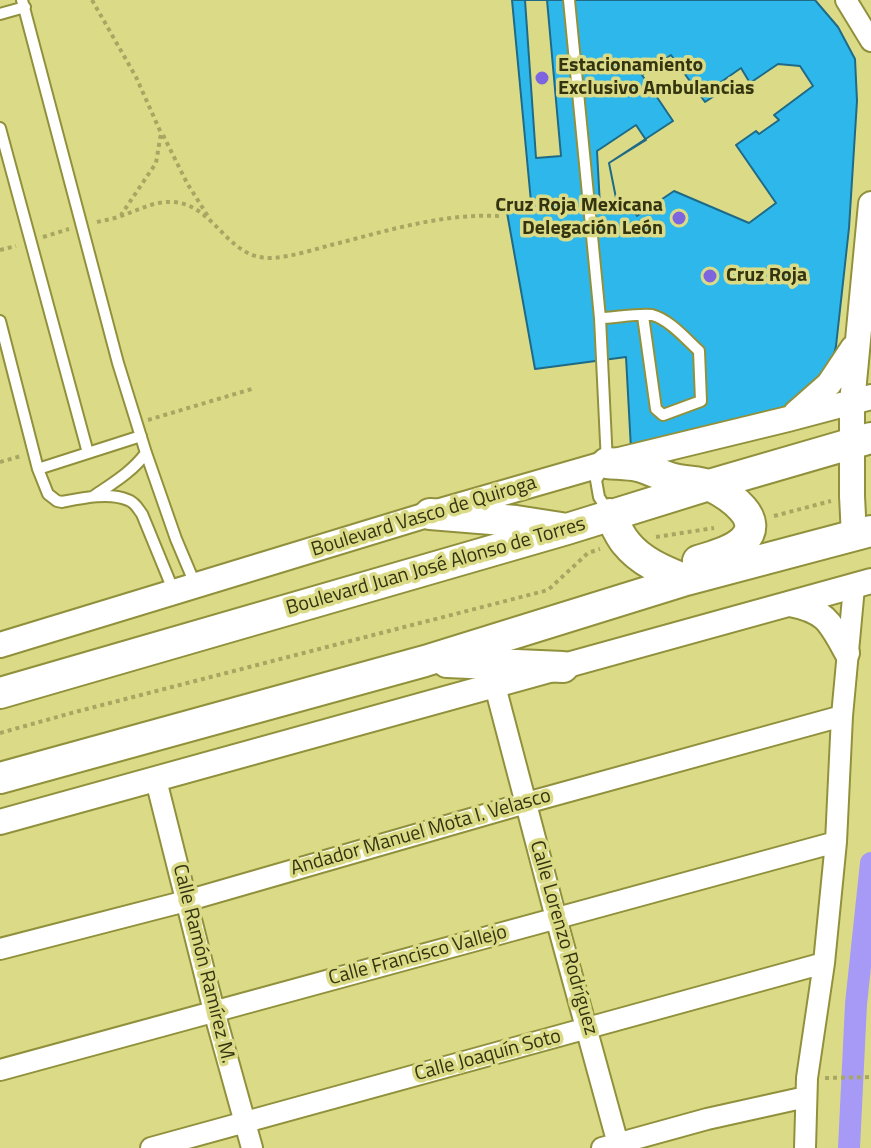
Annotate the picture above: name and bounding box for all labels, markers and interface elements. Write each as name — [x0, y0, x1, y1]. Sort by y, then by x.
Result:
place label: Estacionamiento Exclusivo Ambulancias — [558, 54, 754, 101]
marker: Estacionamiento Exclusivo Ambulancias — [533, 69, 551, 87]
place label: Cruz Roja Mexicana Delegación León — [495, 194, 663, 241]
marker: Cruz Roja Mexicana Delegación León — [670, 209, 688, 227]
place label: Cruz Roja — [726, 264, 807, 288]
marker: Cruz Roja — [701, 267, 719, 285]
street label: Boulevard Vasco de Quiroga — [309, 471, 539, 563]
street label: Boulevard Juan José Alonso de Torres — [284, 513, 588, 621]
street label: Andador Manuel Mota I. Velasco — [288, 784, 554, 882]
street label: Calle Lorenzo Rodríguez — [524, 838, 602, 1038]
street label: Calle Ramón Ramírez M. — [167, 862, 239, 1066]
street label: Calle Francisco Vallejo — [326, 921, 510, 991]
street label: Calle Joaquín Soto — [412, 1025, 564, 1087]

